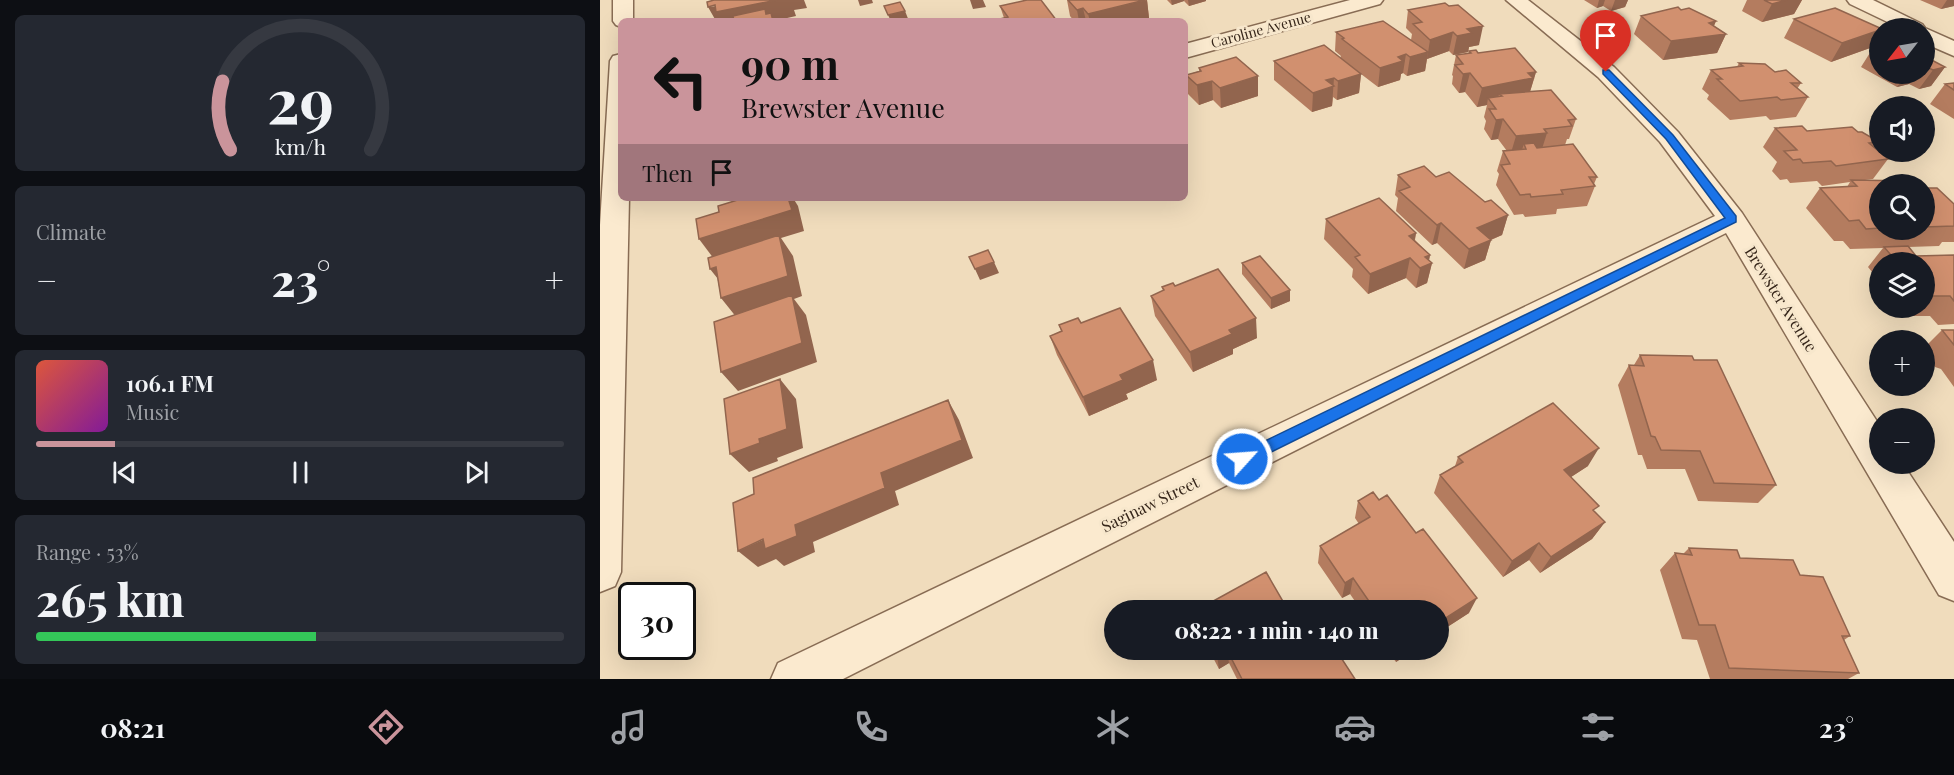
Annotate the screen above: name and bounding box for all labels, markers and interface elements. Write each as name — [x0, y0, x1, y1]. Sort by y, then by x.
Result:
street label: Caroline Avenue — [1209, 7, 1313, 52]
pin — [1580, 10, 1631, 72]
north arrow — [1869, 18, 1935, 84]
map controls — [1869, 18, 1935, 474]
icon: arrive — [1589, 19, 1622, 52]
text: 90 m — [741, 35, 839, 91]
icon: left — [642, 42, 720, 120]
text: 29 — [266, 56, 334, 140]
text: Brewster Avenue — [741, 89, 945, 125]
button: sound — [1869, 96, 1935, 162]
text: km/h — [274, 132, 326, 160]
icon: arrive — [705, 156, 738, 189]
text: Then — [642, 158, 693, 188]
button: search — [1869, 174, 1935, 240]
text: Climate — [36, 218, 106, 245]
street label: Brewster Avenue — [1740, 242, 1822, 356]
text: 23° — [271, 248, 330, 308]
button: layers — [1869, 252, 1935, 318]
text: − — [36, 257, 57, 301]
text: + — [545, 257, 564, 301]
button: + — [1869, 330, 1935, 396]
text: 106.1 FM — [126, 368, 214, 398]
text: Music — [126, 398, 179, 425]
button: − — [1869, 408, 1935, 474]
position arrow — [1210, 427, 1274, 491]
icon: previous — [108, 456, 141, 489]
icon: pause — [284, 456, 317, 489]
icon: next — [460, 456, 493, 489]
street label: Saginaw Street — [1098, 471, 1202, 536]
text: Range · 53% — [36, 538, 139, 565]
text: 265 km — [36, 568, 185, 628]
speed limit sign: 30 — [618, 582, 696, 660]
text: 08:22 · 1 min · 140 m — [1175, 615, 1378, 645]
icon: directions — [365, 706, 407, 748]
icon: music — [608, 706, 650, 748]
icon: phone — [850, 706, 892, 748]
icon: climate — [1092, 706, 1134, 748]
icon: car — [1334, 706, 1376, 748]
icon: filters — [1577, 706, 1619, 748]
text: 08:21 — [100, 709, 165, 745]
text: 23° — [1819, 709, 1854, 745]

